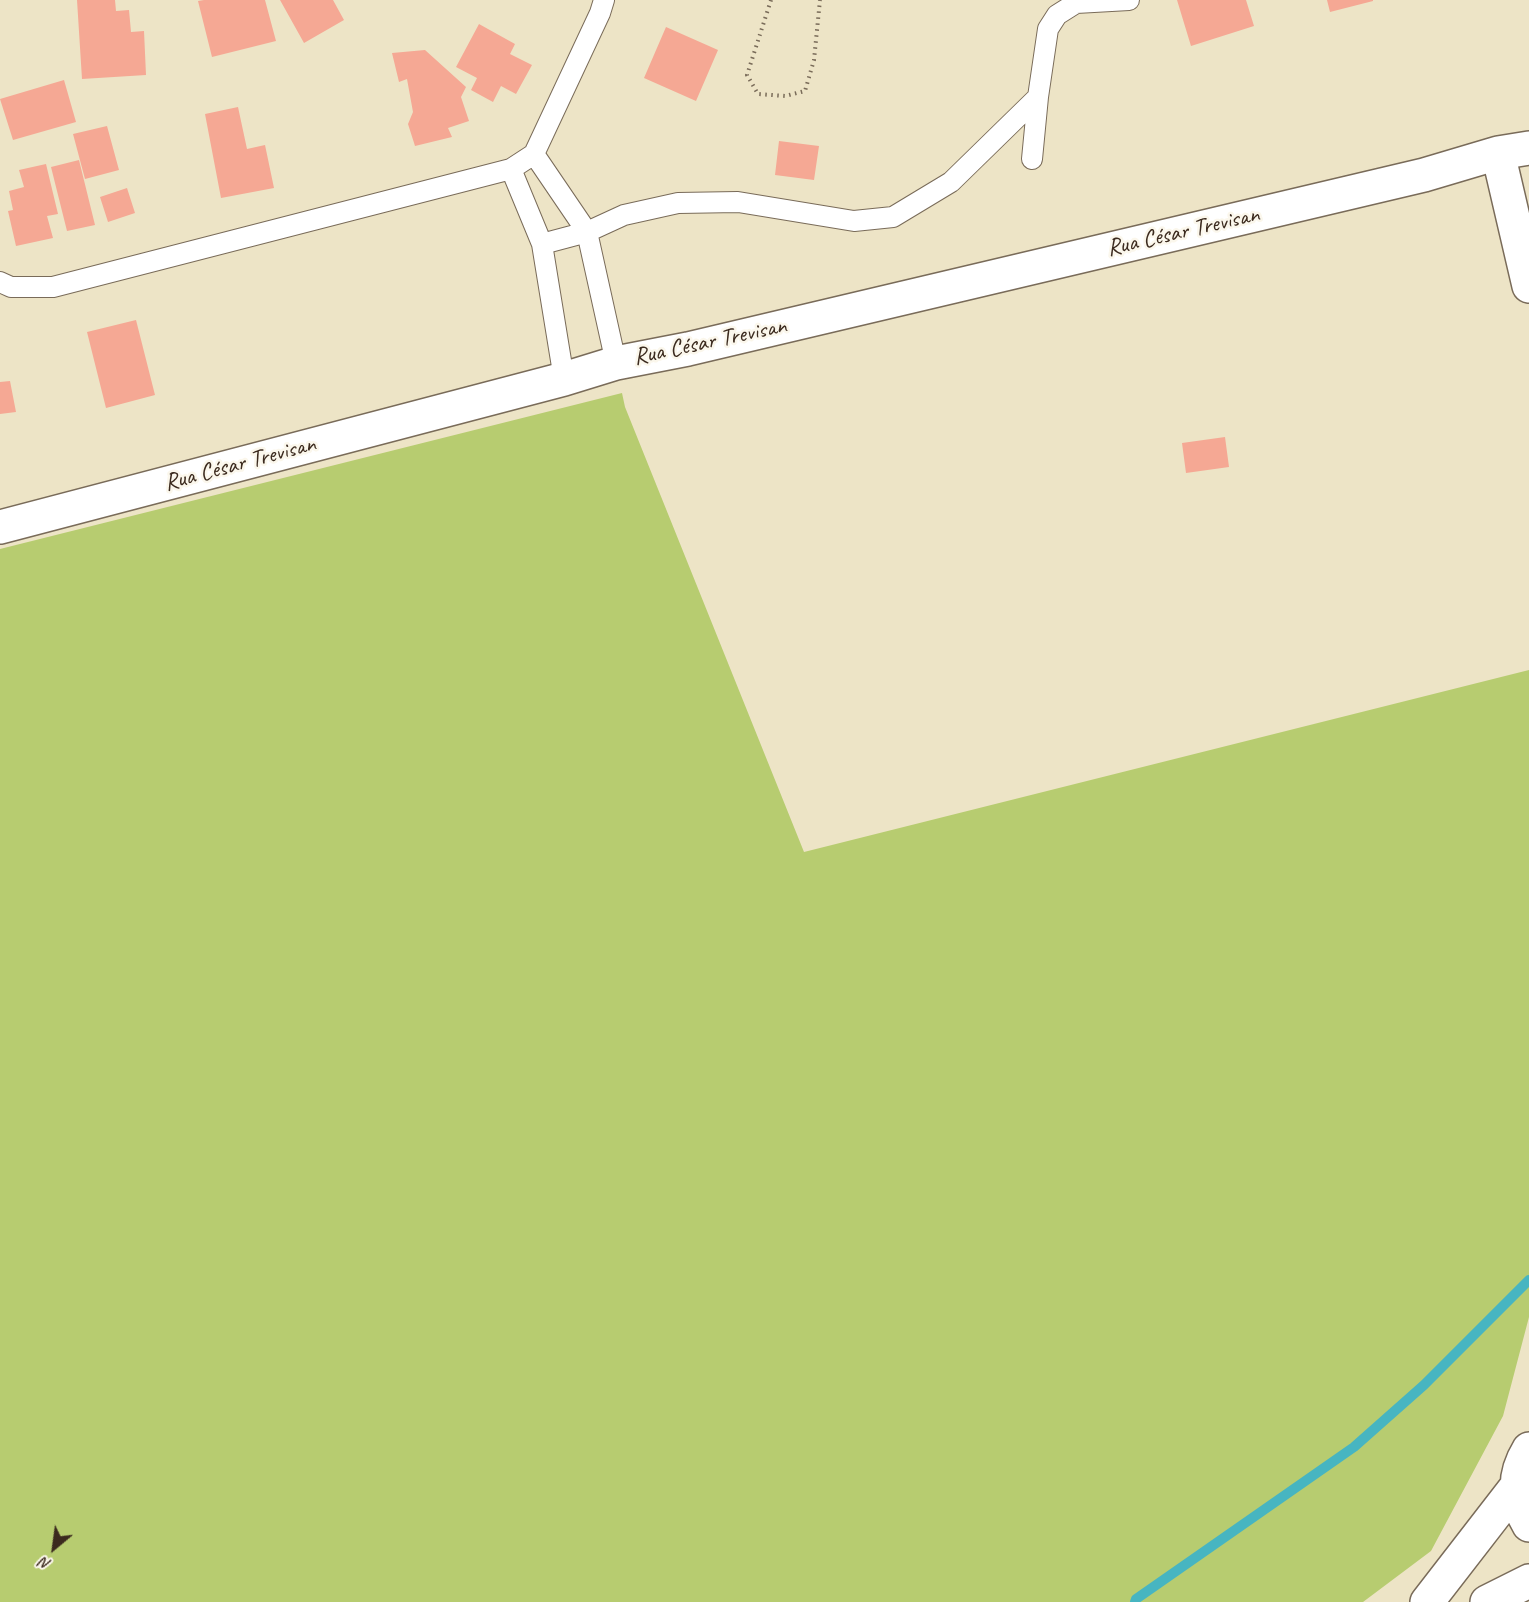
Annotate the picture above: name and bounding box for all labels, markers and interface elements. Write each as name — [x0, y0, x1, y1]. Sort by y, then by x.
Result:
street label: Rua César Trevisan — [1104, 200, 1262, 264]
street label: Rua César Trevisan — [631, 312, 789, 372]
street label: Rua César Trevisan — [161, 430, 319, 498]
north arrow — [24, 1518, 84, 1578]
text: N — [36, 1553, 54, 1575]

